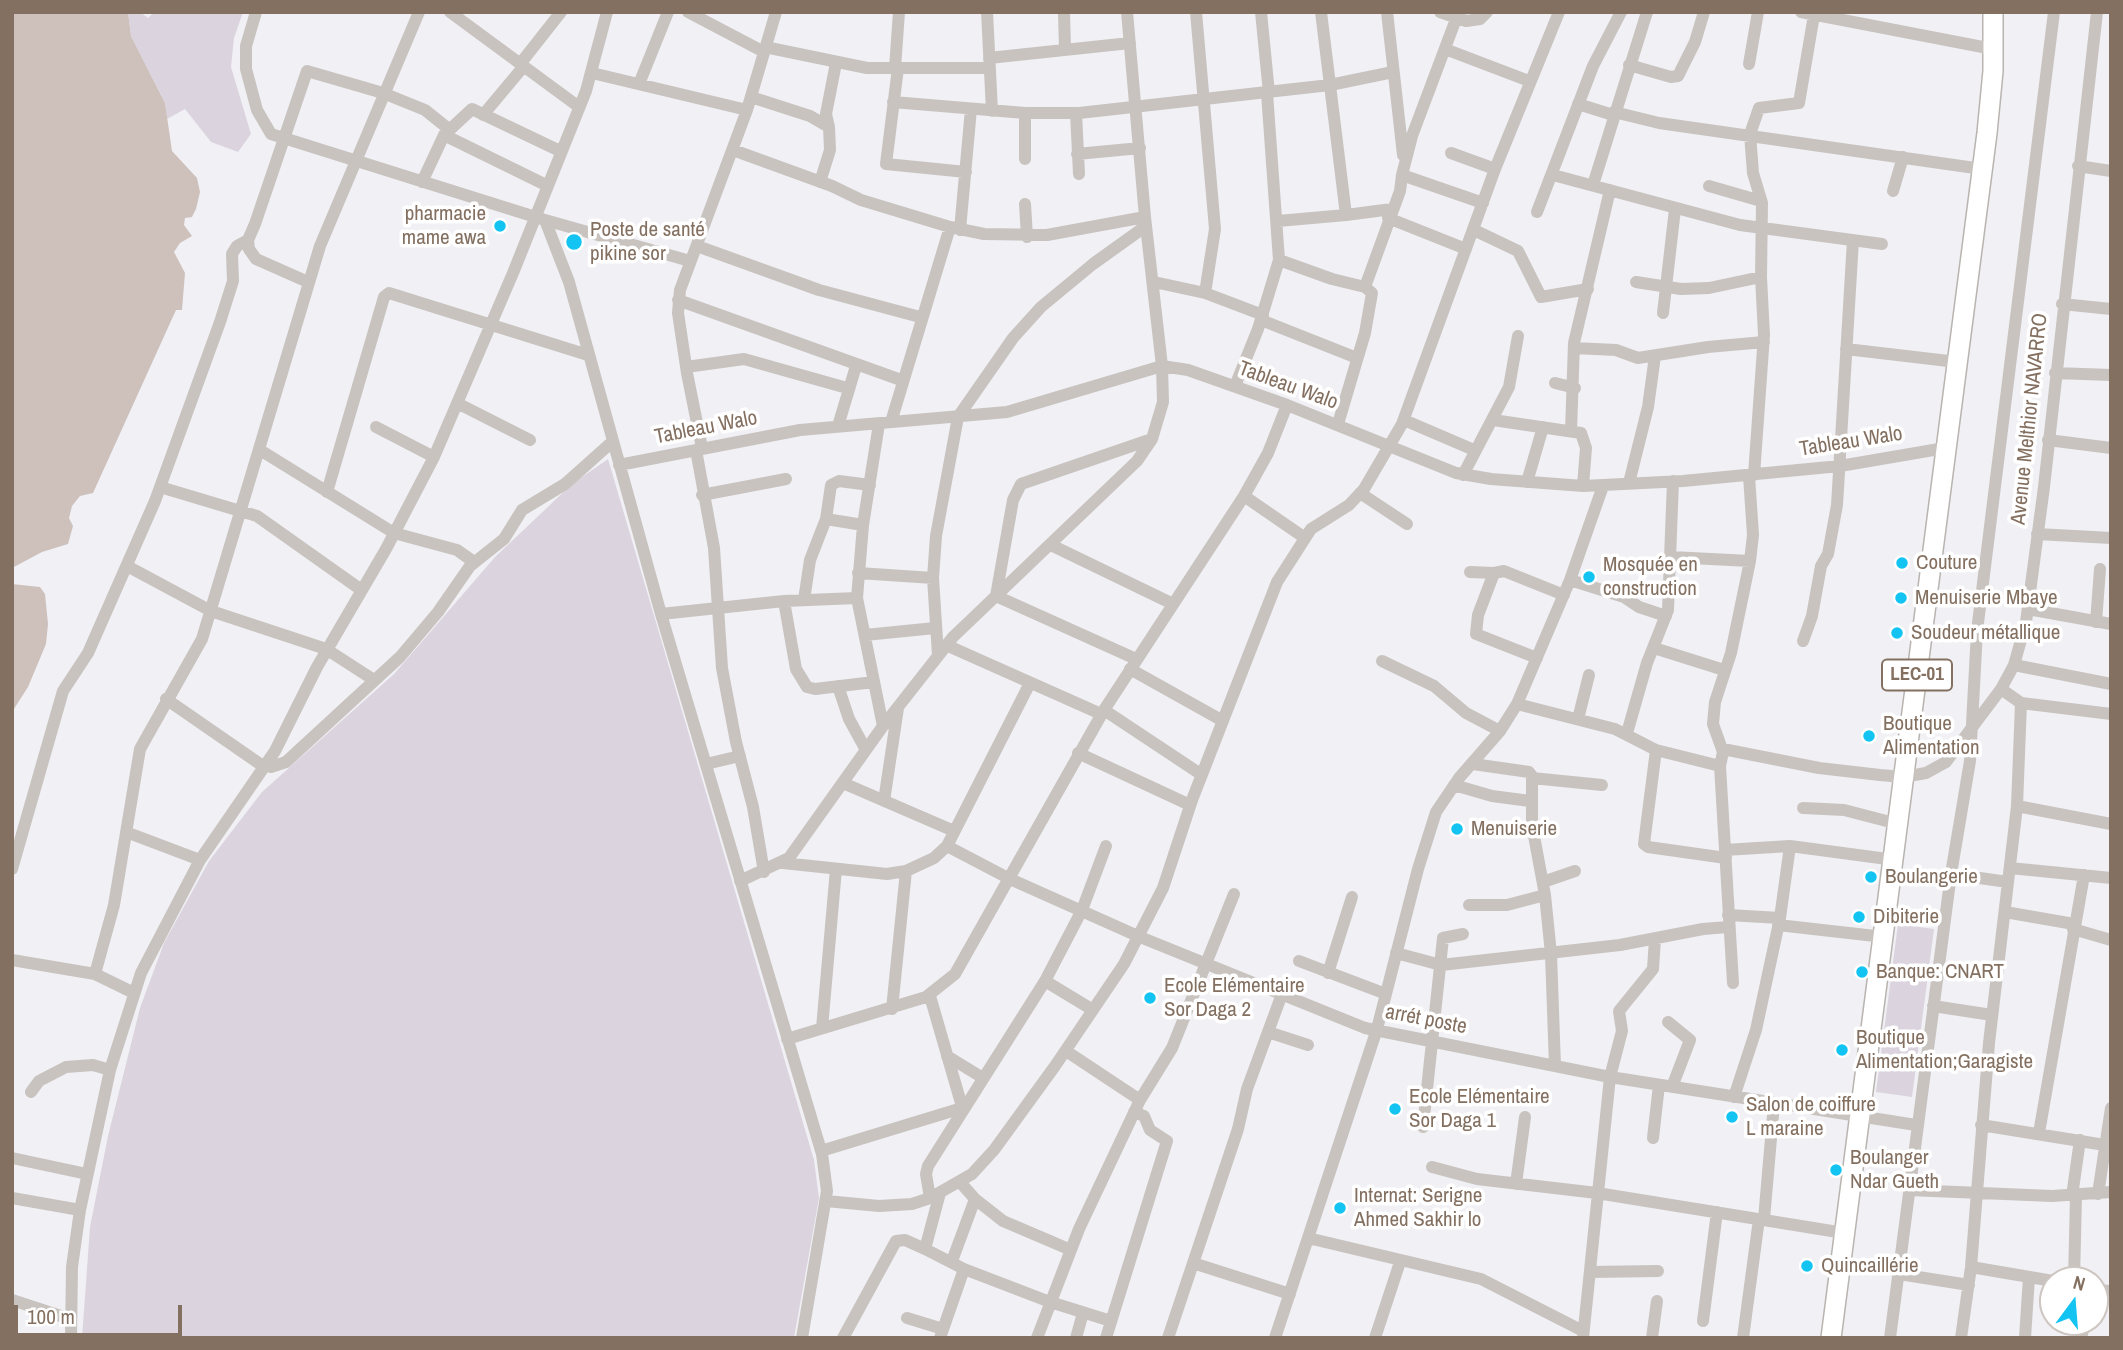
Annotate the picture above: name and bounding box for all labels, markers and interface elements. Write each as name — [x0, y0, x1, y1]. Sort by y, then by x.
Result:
place label: pharmacie mame awa — [402, 201, 486, 251]
place label: Poste de santé pikine sor — [590, 217, 705, 267]
marker: pharmacie mame awa — [492, 218, 508, 234]
marker: Poste de santé pikine sor — [564, 232, 584, 252]
street label: Avenue Melthior NAVARRO — [2006, 312, 2054, 526]
street label: Tableau Walo — [1235, 356, 1341, 416]
street label: Tableau Walo — [653, 406, 759, 450]
street label: Tableau Walo — [1798, 421, 1904, 463]
place label: Couture — [1916, 550, 1977, 576]
place label: Mosquée en construction — [1603, 552, 1698, 602]
marker: Couture — [1894, 555, 1910, 571]
marker: Mosquée en construction — [1581, 569, 1597, 585]
place label: Menuiserie Mbaye — [1915, 585, 2058, 611]
marker: Menuiserie Mbaye — [1893, 590, 1909, 606]
place label: Soudeur métallique — [1911, 620, 2060, 646]
marker: Soudeur métallique — [1889, 625, 1905, 641]
road number: LEC-01 — [1882, 660, 1952, 690]
place label: Boutique Alimentation — [1883, 711, 1980, 761]
marker: Boutique Alimentation — [1861, 728, 1877, 744]
place label: Menuiserie — [1471, 816, 1557, 842]
marker: Menuiserie — [1449, 821, 1465, 837]
place label: Boulangerie — [1885, 864, 1978, 890]
marker: Boulangerie — [1863, 869, 1879, 885]
place label: Dibiterie — [1873, 904, 1939, 930]
marker: Dibiterie — [1851, 909, 1867, 925]
place label: Banque: CNART — [1876, 959, 2004, 985]
marker: Banque: CNART — [1854, 964, 1870, 980]
place label: Ecole Elémentaire Sor Daga 2 — [1164, 973, 1305, 1023]
marker: Ecole Elémentaire Sor Daga 2 — [1142, 990, 1158, 1006]
street label: arrét poste — [1383, 1000, 1469, 1040]
place label: Boutique Alimentation;Garagiste — [1856, 1025, 2033, 1075]
marker: Boutique Alimentation;Garagiste — [1834, 1042, 1850, 1058]
place label: Ecole Elémentaire Sor Daga 1 — [1409, 1084, 1550, 1134]
place label: Salon de coiffure L maraine — [1746, 1092, 1876, 1142]
marker: Ecole Elémentaire Sor Daga 1 — [1387, 1101, 1403, 1117]
marker: Salon de coiffure L maraine — [1724, 1109, 1740, 1125]
place label: Boulanger Ndar Gueth — [1850, 1145, 1939, 1195]
marker: Boulanger Ndar Gueth — [1828, 1162, 1844, 1178]
place label: Internat: Serigne Ahmed Sakhir lo — [1354, 1183, 1482, 1233]
marker: Internat: Serigne Ahmed Sakhir lo — [1332, 1200, 1348, 1216]
place label: Quincaillérie — [1821, 1253, 1919, 1279]
marker: Quincaillérie — [1799, 1258, 1815, 1274]
north arrow — [2039, 1266, 2109, 1336]
text: N — [2070, 1269, 2088, 1297]
scale bar — [18, 1290, 186, 1334]
text: 100 m — [27, 1302, 75, 1331]

